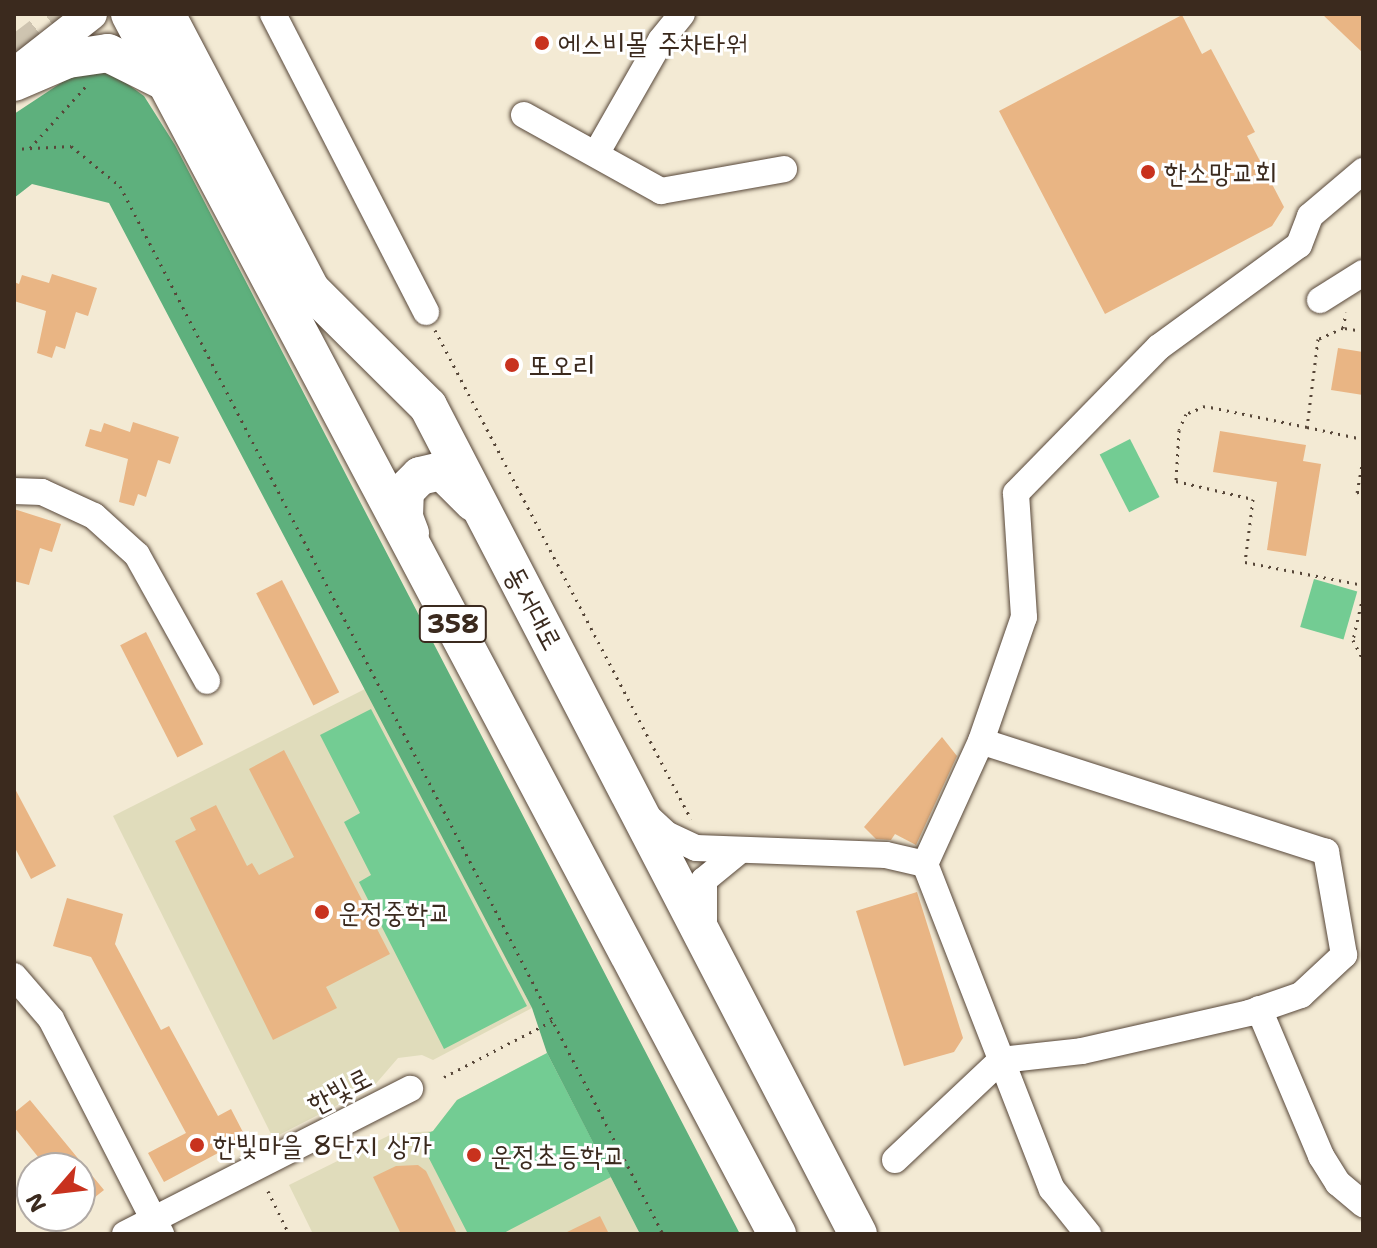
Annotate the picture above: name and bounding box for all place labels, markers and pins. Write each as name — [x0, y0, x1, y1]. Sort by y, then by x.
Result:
place label: 에스비몰 주차타워 — [558, 26, 748, 60]
marker: 에스비몰 주차타워 — [533, 34, 551, 52]
place label: 한소망교회 — [1164, 155, 1277, 189]
marker: 한소망교회 — [1139, 163, 1157, 181]
place label: 또오리 — [528, 348, 596, 382]
marker: 또오리 — [503, 356, 521, 374]
place label: 운정중학교 — [338, 895, 451, 929]
marker: 운정중학교 — [313, 903, 331, 921]
place label: 한빛마을 8단지 상가 — [213, 1128, 432, 1162]
marker: 한빛마을 8단지 상가 — [188, 1136, 206, 1154]
place label: 운정초등학교 — [490, 1138, 625, 1172]
marker: 운정초등학교 — [465, 1146, 483, 1164]

